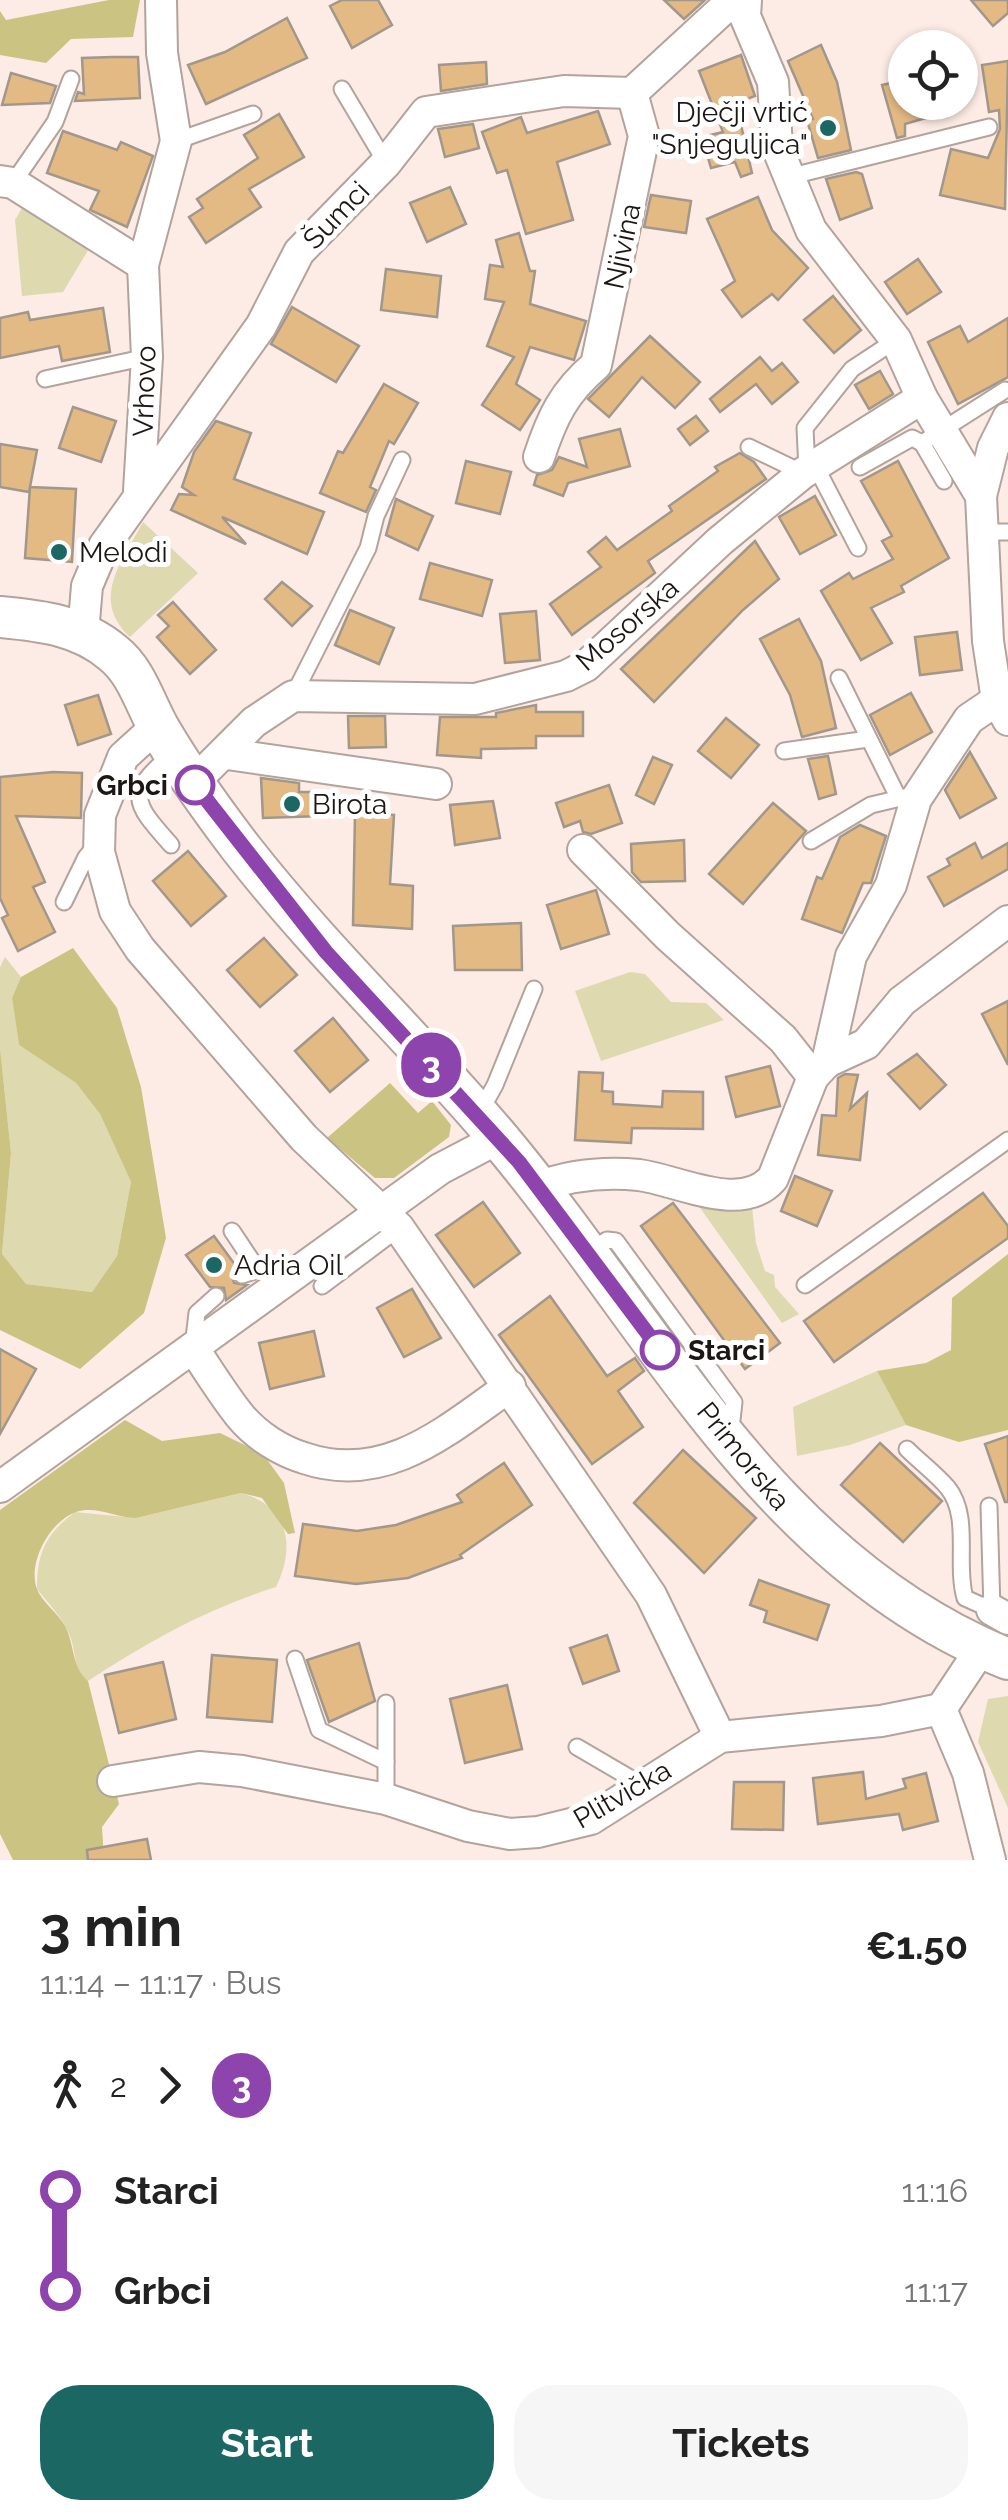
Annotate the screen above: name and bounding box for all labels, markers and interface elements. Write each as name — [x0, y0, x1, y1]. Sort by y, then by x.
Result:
map controls — [888, 30, 978, 120]
button: locate — [888, 30, 978, 120]
place label: Dječji vrtić "Snjeguljica" — [651, 96, 808, 161]
marker: Dječji vrtić "Snjeguljica" — [817, 117, 839, 139]
street label: Šumci — [296, 174, 376, 256]
street label: Njivina — [597, 200, 648, 292]
street label: Vrhovo — [126, 345, 163, 437]
place label: Melodi — [79, 536, 168, 569]
marker: Melodi — [48, 541, 70, 563]
street label: Mosorska — [569, 571, 685, 678]
marker: Grbci — [176, 766, 214, 804]
place label: Grbci — [96, 769, 168, 802]
place label: Birota — [312, 788, 387, 821]
marker: Birota — [281, 793, 303, 815]
line badge: 3 — [398, 1032, 464, 1098]
text: 3 — [421, 1045, 441, 1086]
place label: Adria Oil — [234, 1249, 343, 1282]
marker: Adria Oil — [203, 1254, 225, 1276]
marker: Starci — [641, 1331, 679, 1369]
place label: Starci — [688, 1334, 765, 1367]
street label: Primorska — [690, 1396, 797, 1517]
street label: Plitvička — [568, 1753, 677, 1835]
text: 3 min — [40, 1894, 182, 1959]
text: €1.50 — [866, 1923, 968, 1968]
text: 11:14 – 11:17 · Bus — [40, 1964, 281, 2001]
icon: walk — [40, 2058, 95, 2113]
icon: forward — [142, 2058, 197, 2113]
text: 3 — [232, 2065, 251, 2106]
text: 2 — [110, 2067, 127, 2104]
text: Starci — [114, 2168, 219, 2213]
text: 11:16 — [902, 2172, 968, 2209]
text: Grbci — [114, 2268, 211, 2313]
text: 11:17 — [904, 2272, 968, 2309]
button: Start — [40, 2385, 494, 2500]
button: Tickets — [514, 2385, 968, 2500]

